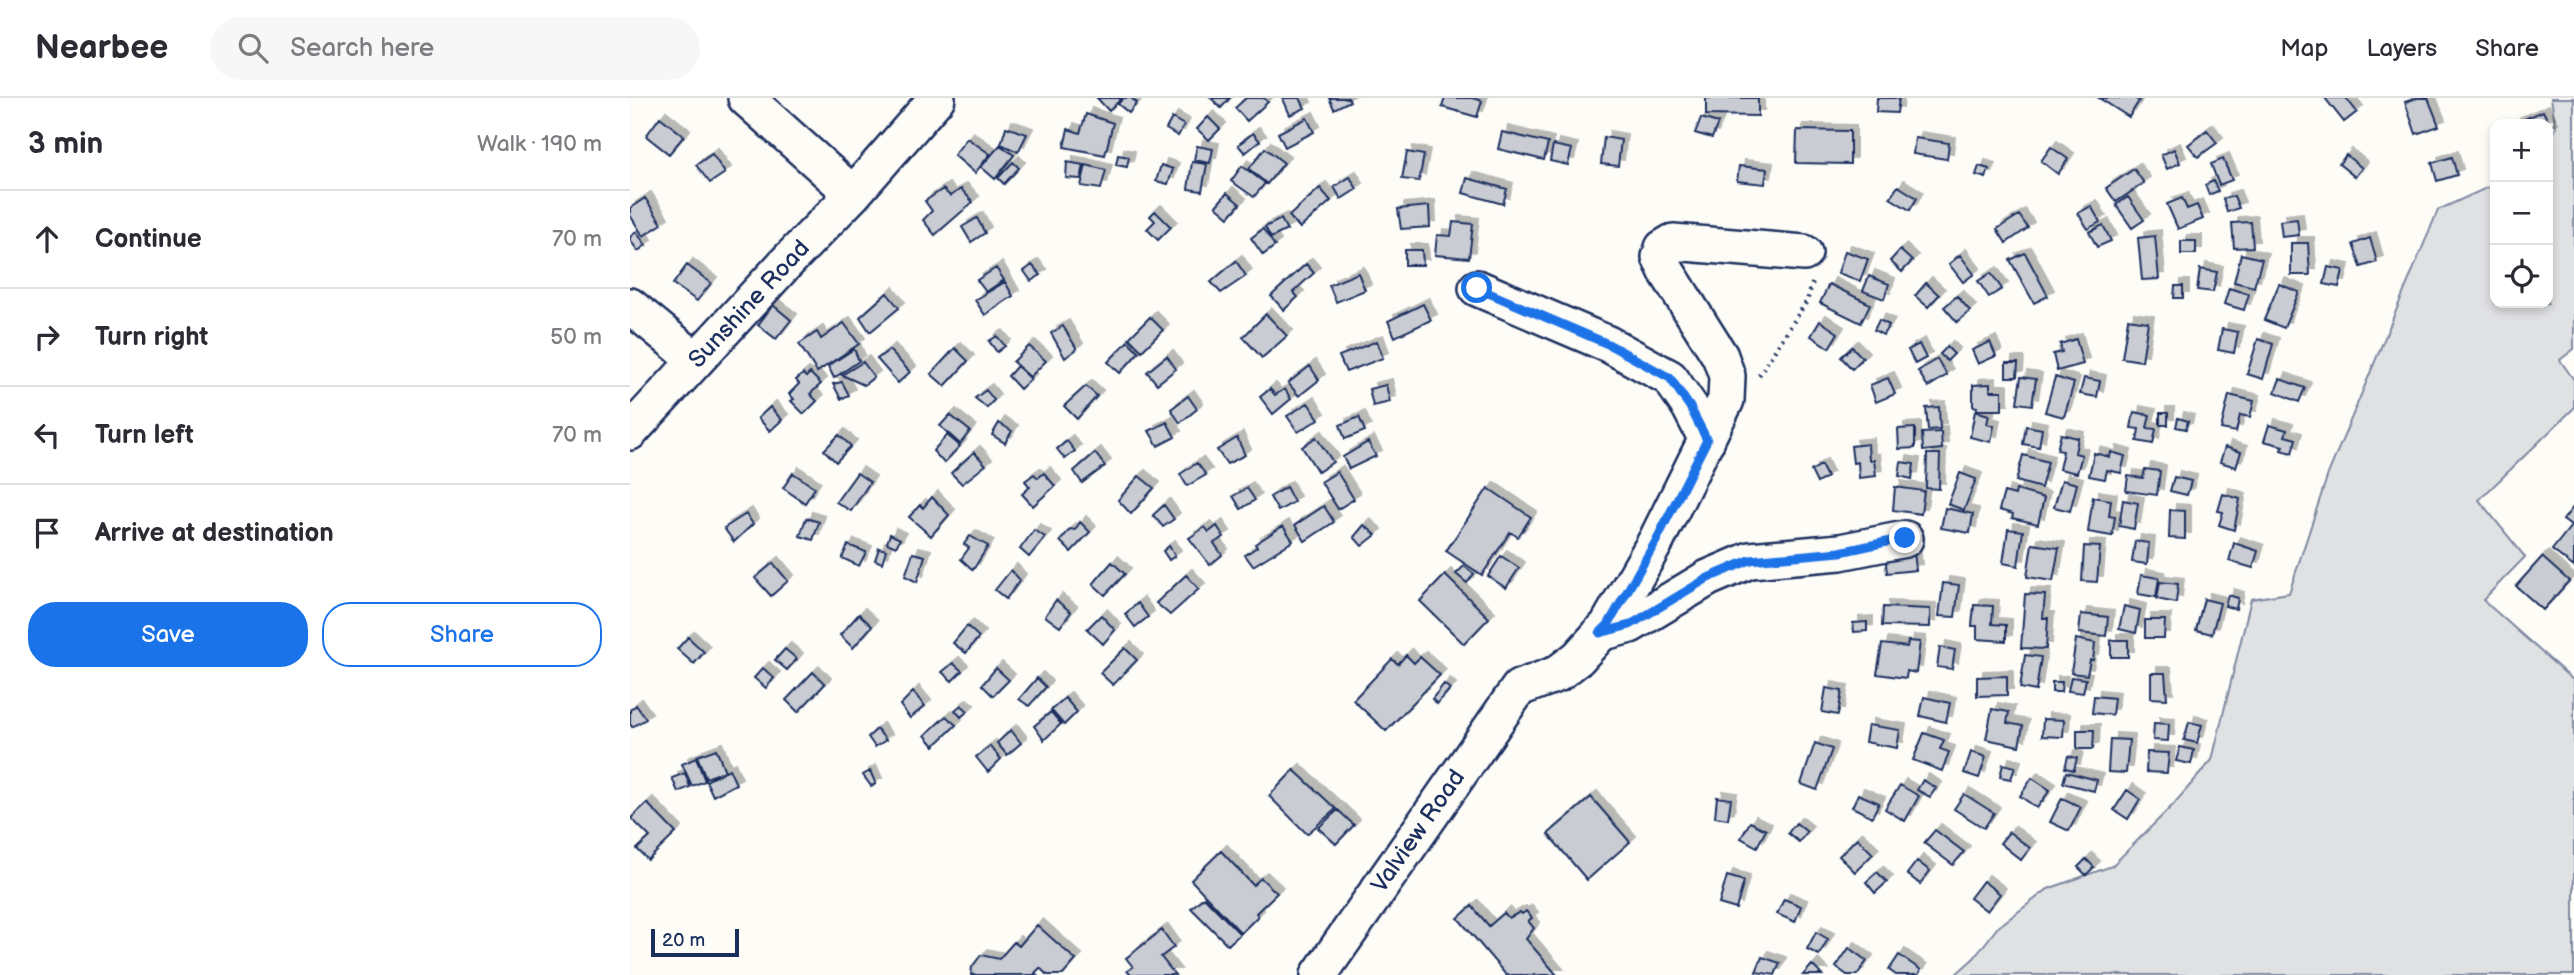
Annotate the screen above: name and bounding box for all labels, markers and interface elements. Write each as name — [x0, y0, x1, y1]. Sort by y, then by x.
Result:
search box — [210, 17, 700, 80]
text: Nearbee — [35, 28, 168, 68]
icon: search — [234, 29, 272, 67]
text: Search here — [290, 33, 434, 64]
text: Map — [2280, 34, 2328, 63]
text: Layers — [2366, 34, 2437, 63]
text: Share — [2475, 34, 2539, 63]
map controls — [2490, 119, 2553, 308]
button: + — [2490, 119, 2553, 182]
text: 3 min — [28, 126, 103, 162]
text: Walk · 190 m — [477, 130, 602, 158]
button: − — [2490, 182, 2553, 245]
icon: ahead — [28, 220, 66, 258]
text: Continue — [95, 224, 202, 255]
text: 70 m — [552, 225, 602, 253]
street label: Sunshine Road — [682, 234, 816, 374]
button: locate — [2490, 245, 2553, 308]
route start — [1461, 272, 1492, 303]
icon: right — [28, 318, 66, 356]
text: Turn right — [95, 322, 208, 353]
text: 50 m — [550, 323, 602, 351]
icon: left — [28, 416, 66, 454]
text: Turn left — [95, 420, 194, 451]
text: 70 m — [552, 421, 602, 449]
icon: arrive — [28, 514, 66, 552]
text: Arrive at destination — [95, 518, 334, 549]
route end — [1889, 522, 1920, 553]
button: Save — [28, 602, 308, 667]
button: Share — [322, 602, 602, 667]
street label: Valview Road — [1365, 764, 1471, 898]
scale bar — [651, 926, 738, 958]
text: 20 m — [662, 929, 705, 952]

